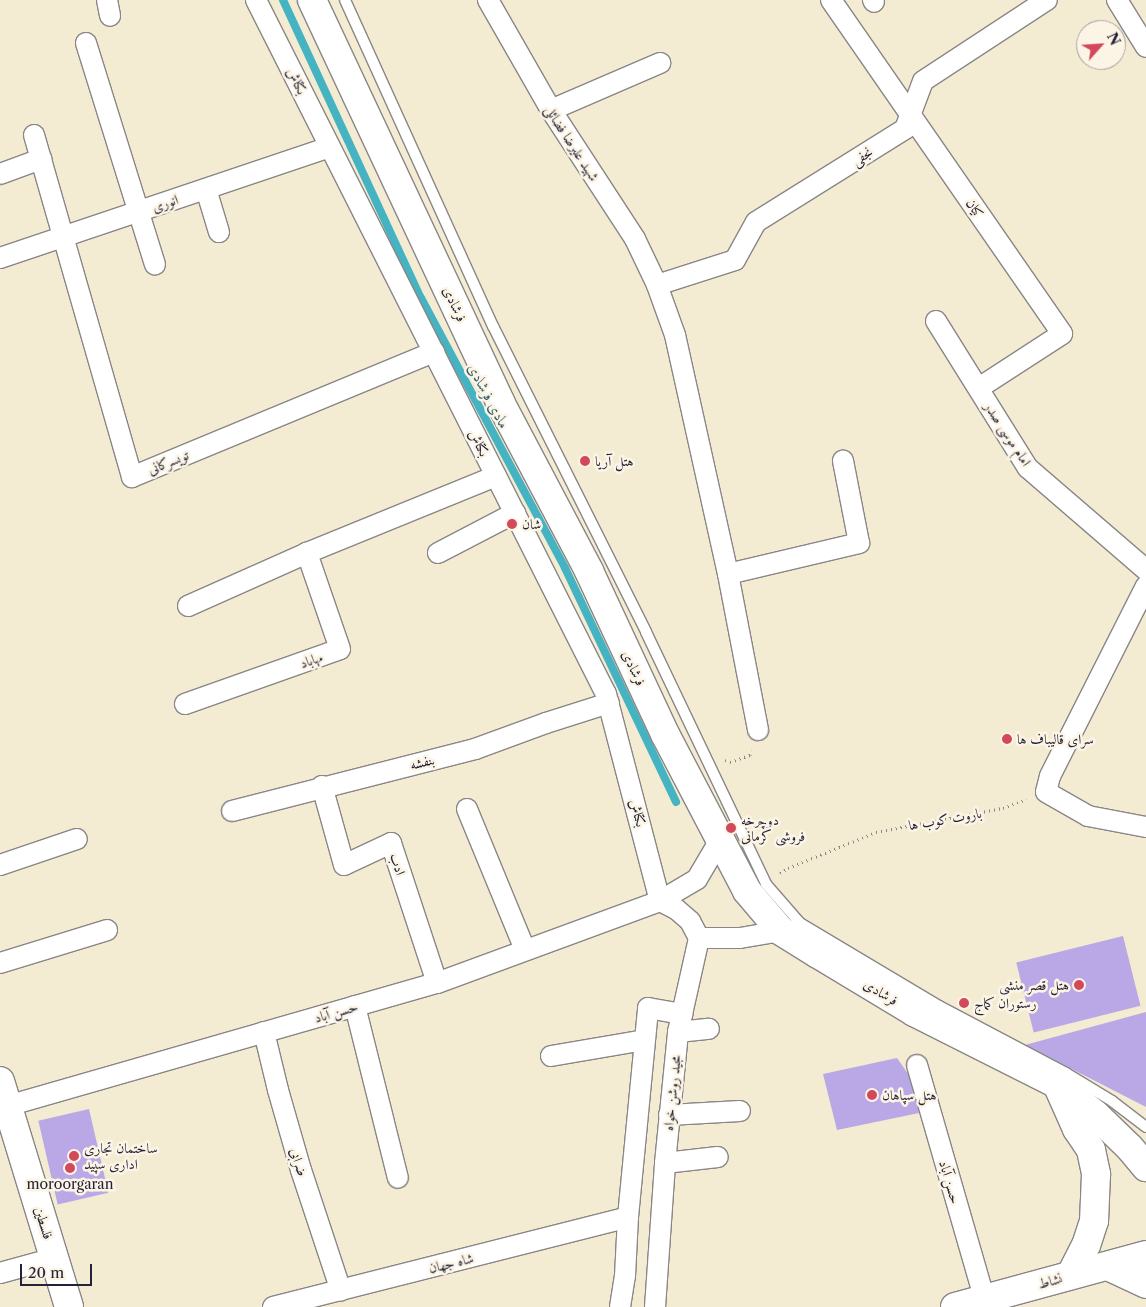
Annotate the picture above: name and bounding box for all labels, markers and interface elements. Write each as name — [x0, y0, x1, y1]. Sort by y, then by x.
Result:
north arrow — [1076, 20, 1126, 70]
text: N — [1103, 29, 1124, 48]
street label: بکتاش — [283, 65, 311, 97]
street label: شهید علیرضا فضائلی — [541, 102, 603, 184]
street label: نجفی — [848, 143, 876, 169]
street label: انوری — [150, 191, 180, 215]
street label: کیان — [963, 195, 987, 221]
street label: فرشادی — [440, 284, 470, 324]
water label: مادی فرشادی — [464, 360, 514, 432]
street label: امام موسی صدر — [981, 399, 1035, 469]
street label: بکتاش — [465, 427, 493, 459]
street label: تویسرکانی — [145, 446, 191, 478]
place label: هتل آریا — [595, 453, 634, 469]
marker: هتل آریا — [579, 455, 591, 467]
place label: شان — [522, 516, 541, 532]
marker: شان — [506, 518, 518, 530]
street label: مهاباد — [297, 648, 325, 672]
street label: فرشادی — [619, 648, 649, 688]
place label: سرای قالیباف ها — [1017, 731, 1094, 747]
marker: سرای قالیباف ها — [1001, 733, 1013, 745]
street label: بنفشه — [408, 751, 436, 773]
street label: بکتاش — [626, 797, 650, 829]
street label: باروت کوب ها — [907, 804, 983, 834]
place label: دوچرخه فروشی کرمانی — [741, 812, 805, 844]
marker: دوچرخه فروشی کرمانی — [725, 822, 737, 834]
street label: ادب — [387, 851, 409, 877]
street label: فرشادی — [861, 975, 901, 1009]
place label: هتل قصر منشی — [999, 977, 1069, 993]
marker: هتل قصر منشی — [1073, 979, 1085, 991]
place label: رستوران کماج — [974, 995, 1037, 1011]
marker: رستوران کماج — [958, 997, 970, 1009]
street label: حسن آباد — [312, 998, 360, 1026]
street label: مجید روشن خواه — [660, 1054, 684, 1132]
place label: هتل سپاهان — [882, 1087, 937, 1103]
marker: هتل سپاهان — [866, 1089, 878, 1101]
place label: ساختمان تجاری اداری سپید — [84, 1140, 158, 1172]
street label: ضرابی — [287, 1146, 311, 1178]
marker: ساختمان تجاری اداری سپید — [68, 1150, 80, 1162]
street label: حسن آباد — [936, 1158, 964, 1206]
marker: moroorgaran — [64, 1162, 76, 1174]
place label: moroorgaran — [26, 1176, 114, 1192]
street label: فلسطین — [31, 1205, 57, 1241]
street label: شاه جهان — [427, 1249, 475, 1277]
scale bar — [22, 1254, 95, 1286]
text: 20 m — [28, 1263, 64, 1282]
street label: نشاط — [1036, 1270, 1064, 1292]

